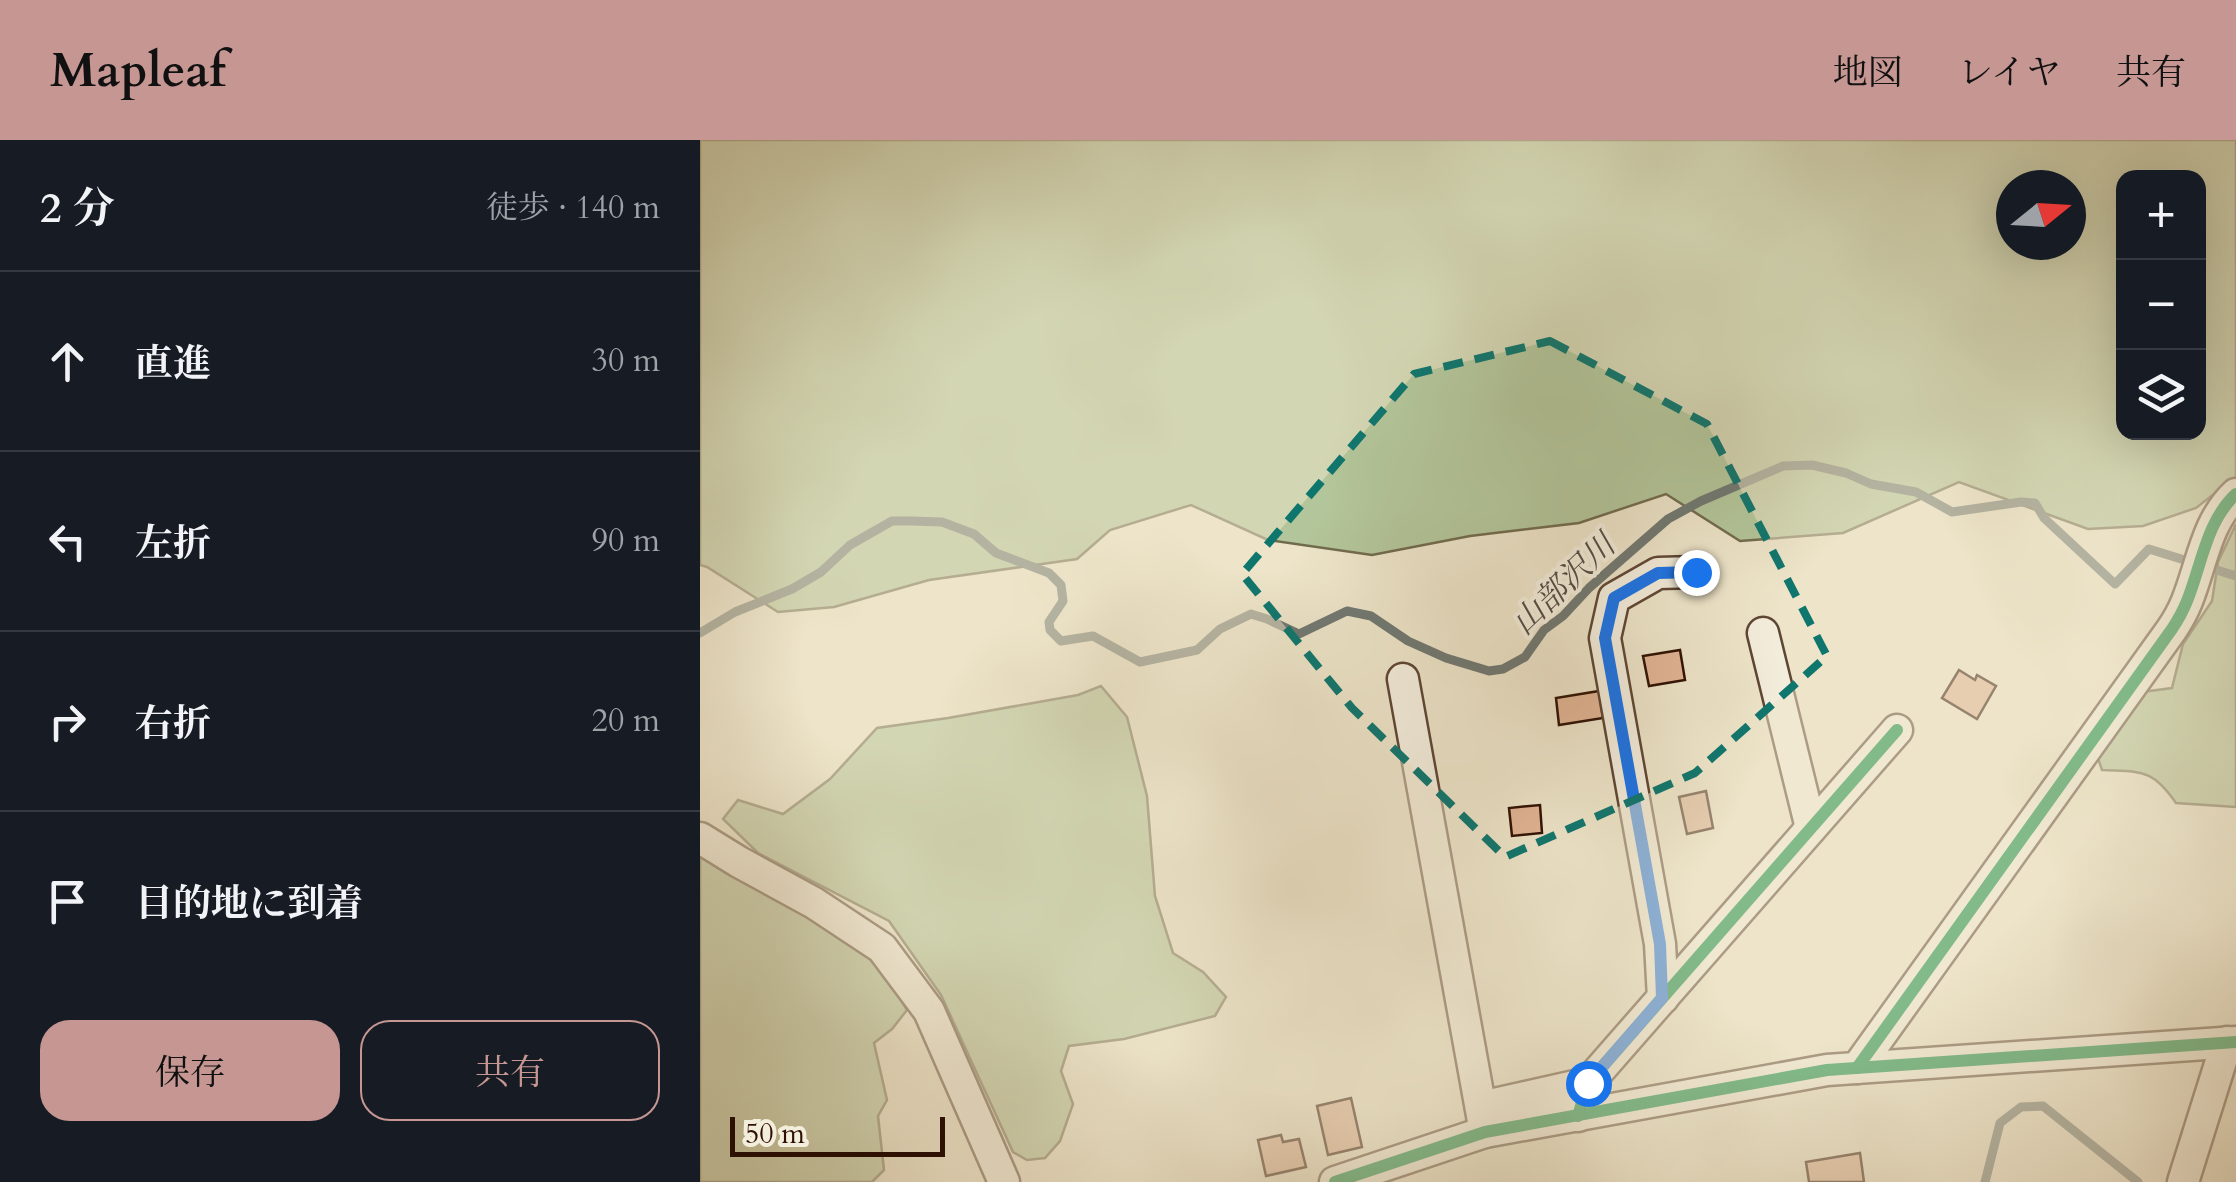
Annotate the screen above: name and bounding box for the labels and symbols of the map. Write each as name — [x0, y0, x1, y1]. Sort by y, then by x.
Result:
north arrow — [1996, 170, 2086, 260]
water label: 山部沢川 — [1502, 522, 1627, 645]
route end — [1674, 550, 1720, 596]
route start — [1566, 1061, 1612, 1107]
scale bar — [730, 1112, 945, 1156]

